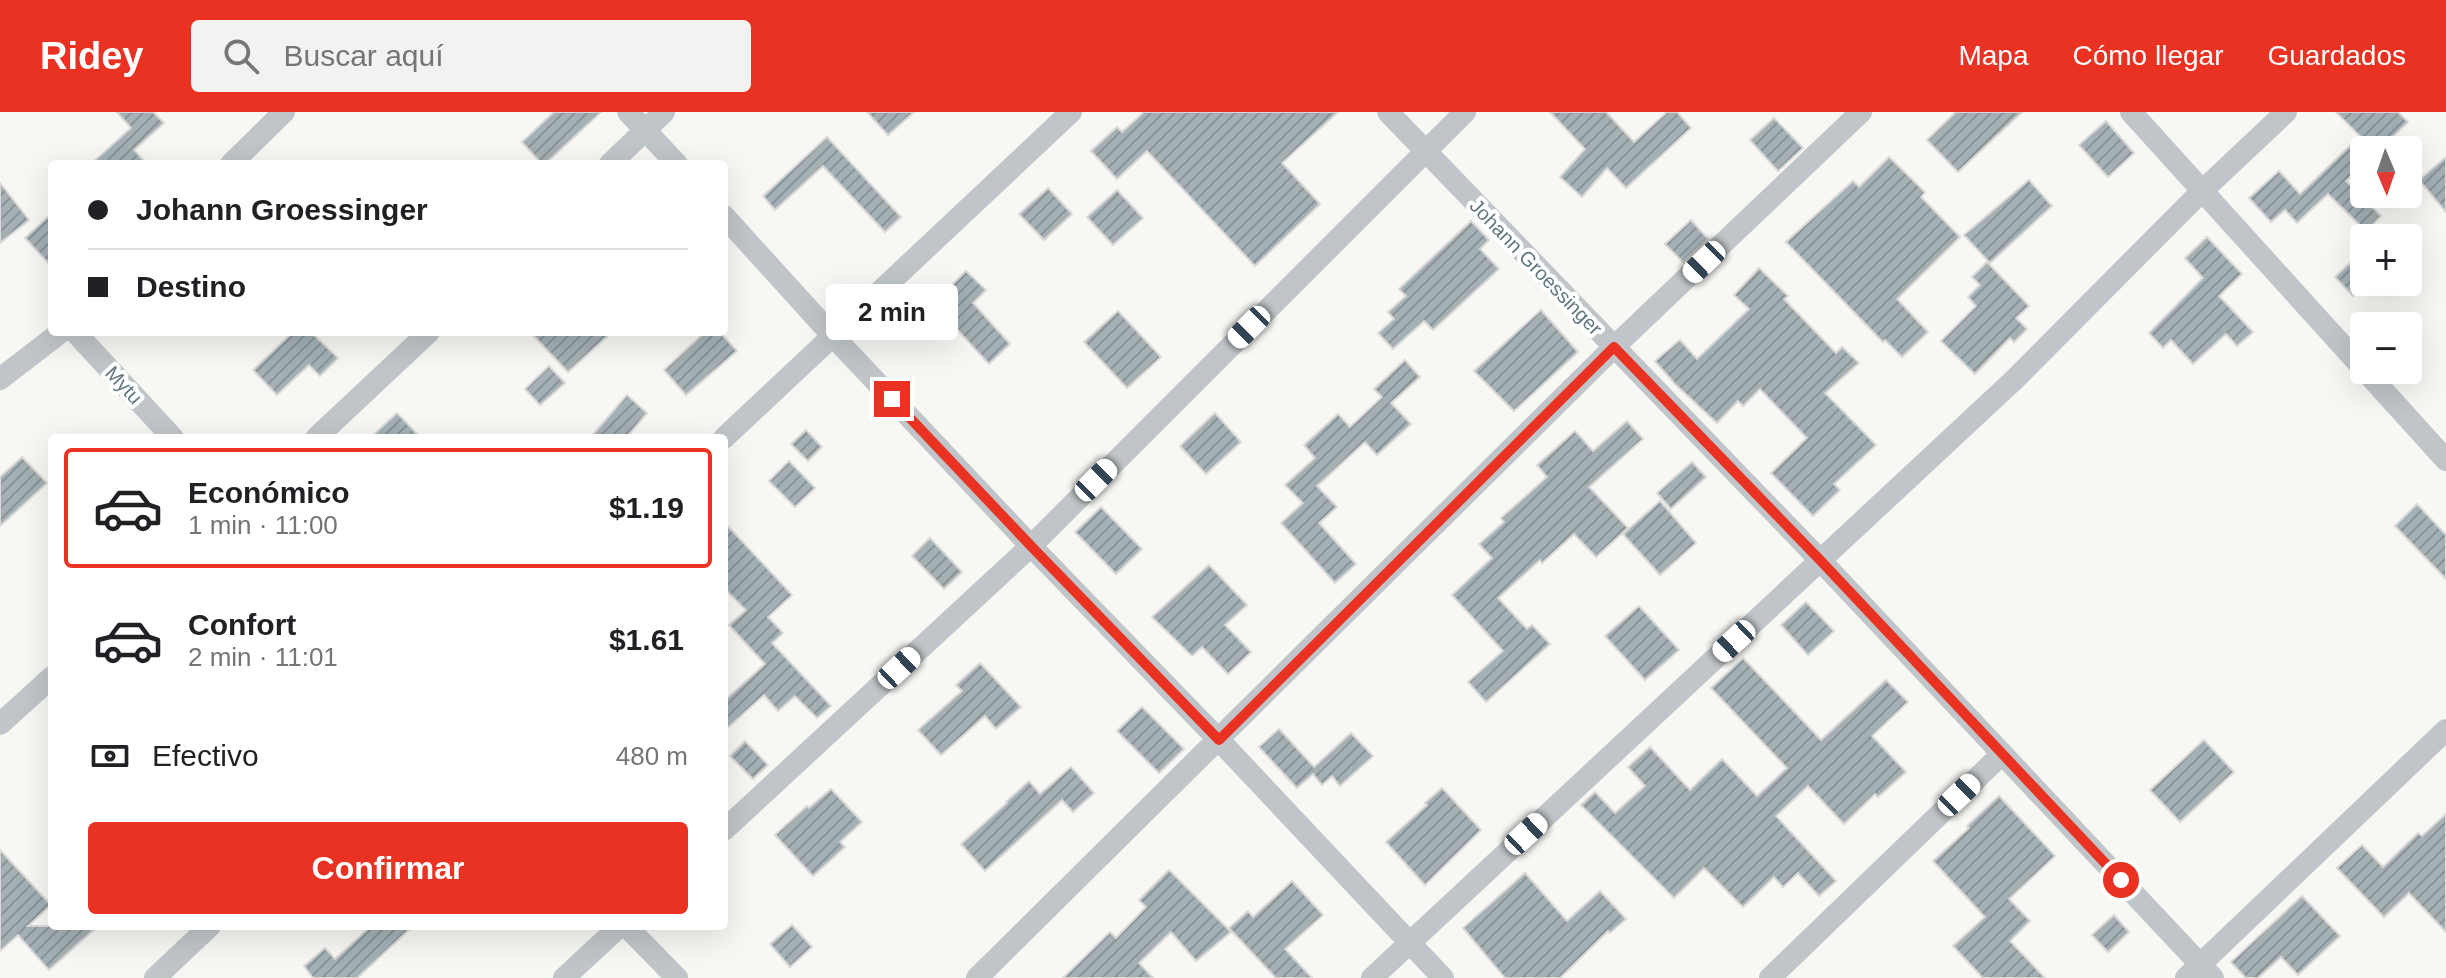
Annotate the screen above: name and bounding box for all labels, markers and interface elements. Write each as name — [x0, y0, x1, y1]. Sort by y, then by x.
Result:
search box — [191, 20, 751, 92]
icon: search — [219, 34, 263, 78]
text: Ridey — [40, 35, 143, 77]
text: Buscar aquí — [283, 39, 444, 72]
text: Mapa — [1958, 40, 2029, 71]
text: Cómo llegar — [2073, 40, 2223, 71]
text: Guardados — [2267, 40, 2406, 71]
north arrow — [2350, 136, 2422, 208]
map controls — [2350, 136, 2422, 384]
text: Johann Groessinger — [136, 193, 428, 226]
street label: Johann Groessinger — [1466, 195, 1607, 340]
button: + — [2350, 224, 2422, 296]
car — [1678, 237, 1730, 287]
text: Destino — [136, 270, 246, 303]
callout: 2 min — [826, 283, 958, 339]
text: 2 min — [858, 297, 926, 327]
car — [1224, 302, 1274, 352]
button: − — [2350, 312, 2422, 384]
street label: Mytu — [101, 362, 147, 408]
route end — [874, 381, 910, 417]
car — [1071, 455, 1121, 505]
icon: car — [92, 472, 164, 544]
text: Económico — [188, 476, 350, 509]
text: $1.19 — [609, 491, 684, 524]
text: 1 min · 11:00 — [188, 510, 338, 540]
icon: car — [92, 604, 164, 676]
text: Confort — [188, 608, 296, 641]
car — [1708, 616, 1760, 666]
text: $1.61 — [609, 623, 684, 656]
text: 2 min · 11:01 — [188, 642, 338, 672]
car — [873, 643, 925, 693]
icon: cash — [88, 734, 132, 778]
text: Efectivo — [152, 739, 259, 772]
text: 480 m — [616, 741, 688, 771]
car — [1933, 770, 1985, 820]
car — [1500, 809, 1552, 859]
button: Confirmar — [88, 822, 688, 914]
route start — [2103, 862, 2139, 898]

